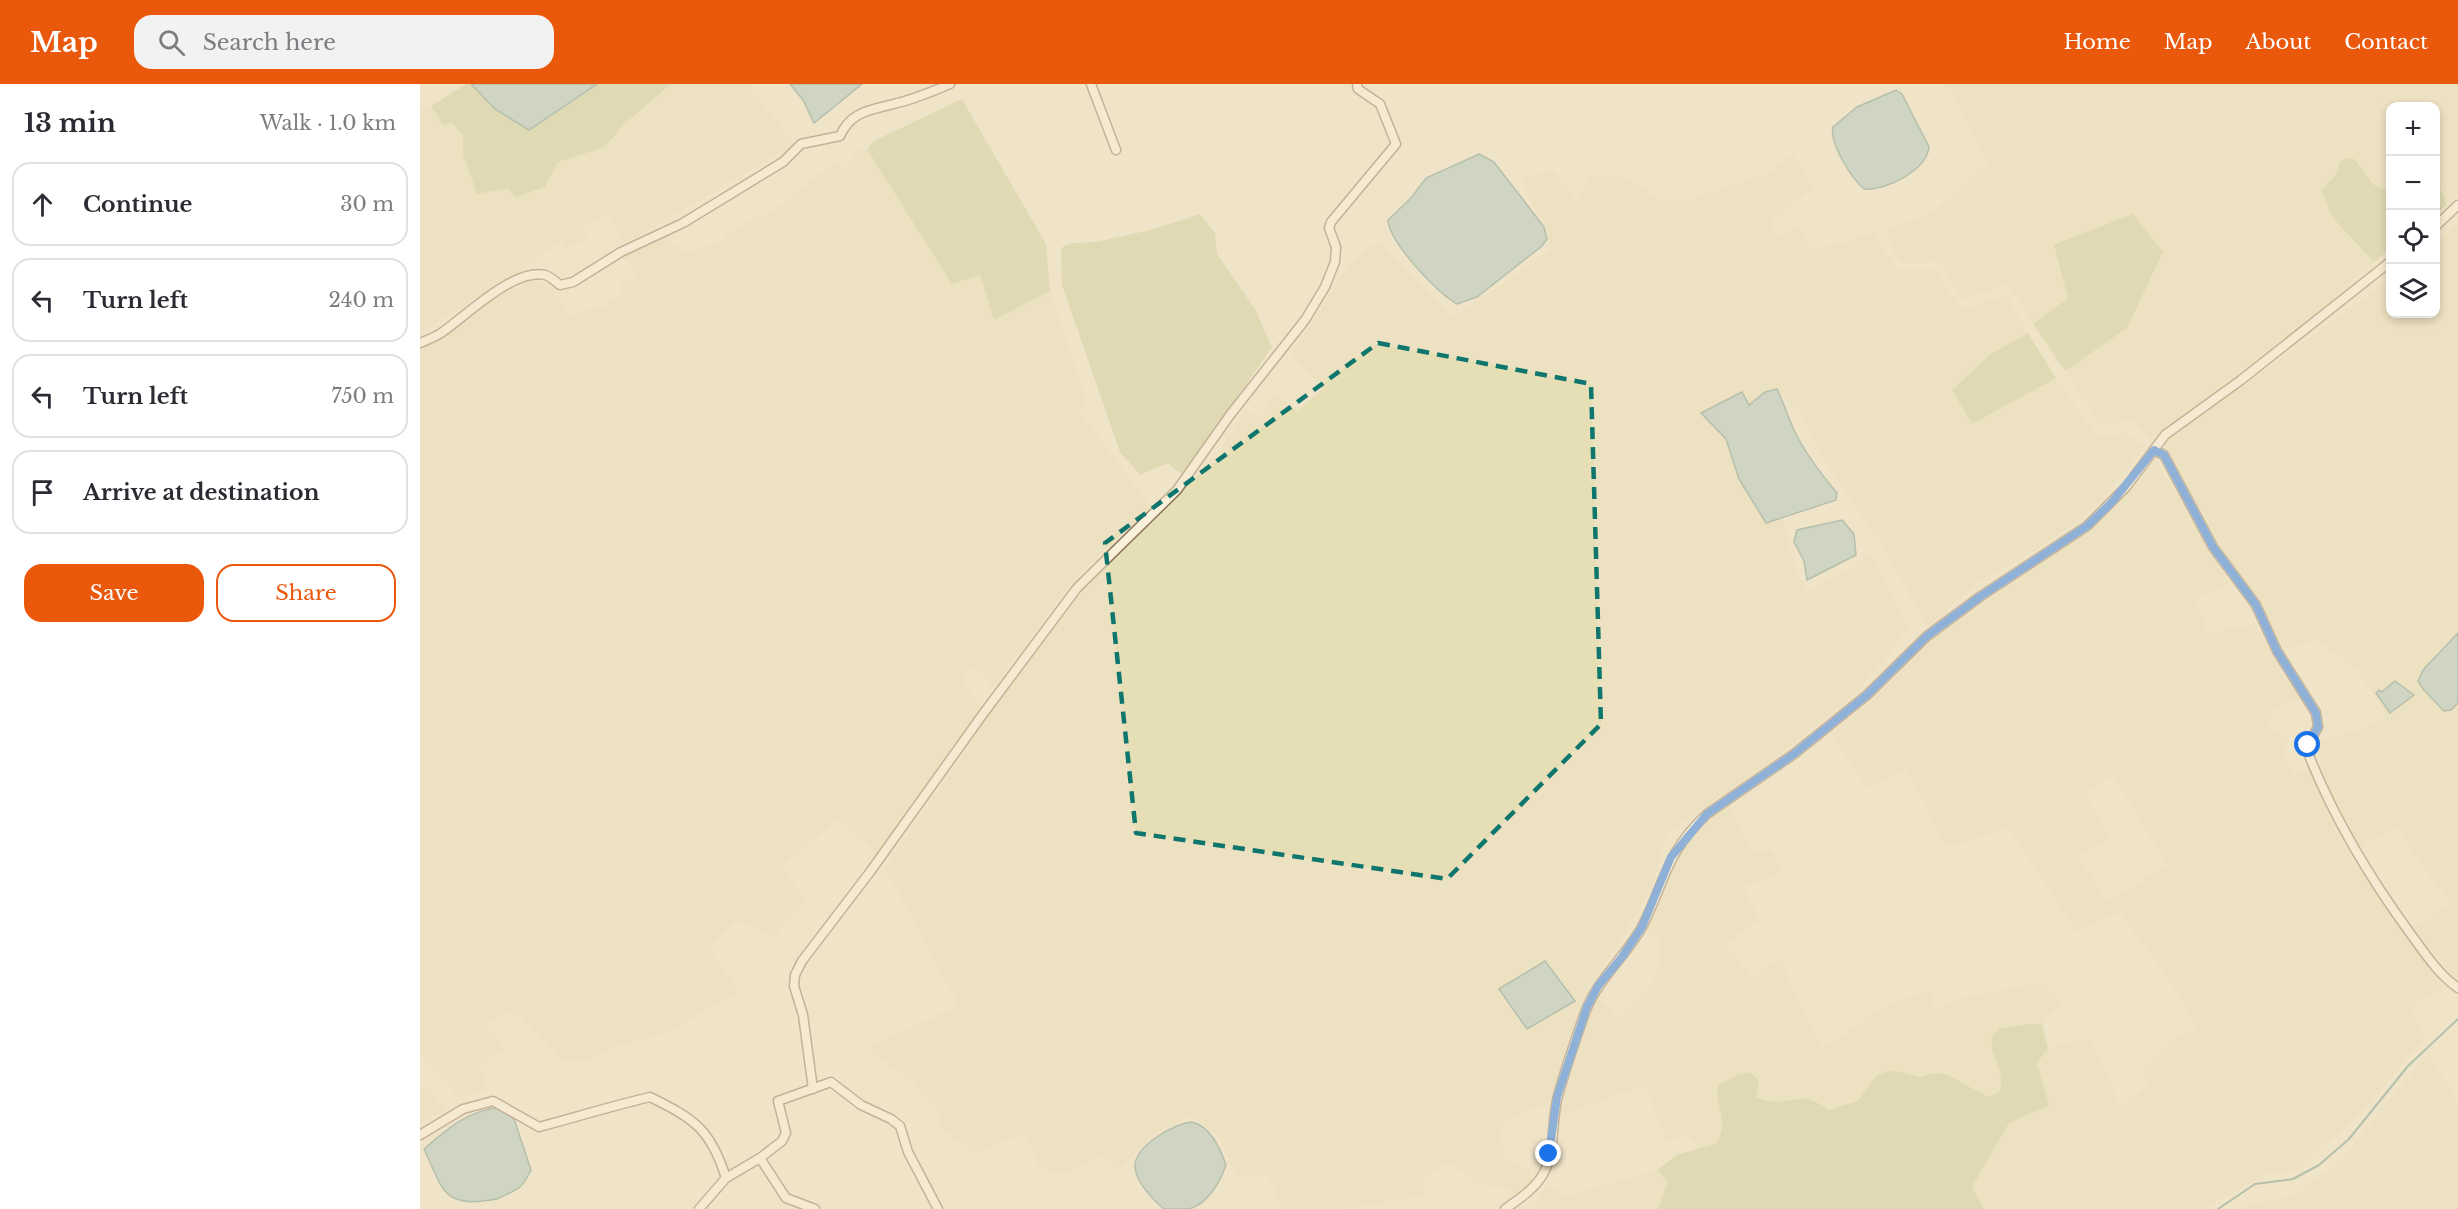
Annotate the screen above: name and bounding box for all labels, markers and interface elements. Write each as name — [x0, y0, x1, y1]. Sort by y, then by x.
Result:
search box — [134, 15, 554, 69]
text: Map — [30, 25, 98, 60]
icon: search — [155, 26, 188, 59]
text: Search here — [203, 29, 336, 56]
text: Home — [2064, 29, 2131, 55]
text: Map — [2164, 29, 2212, 55]
text: About — [2245, 29, 2311, 55]
text: Contact — [2344, 29, 2428, 55]
map controls — [2386, 102, 2440, 318]
button: + — [2386, 102, 2440, 156]
text: 13 min — [24, 107, 116, 139]
text: Walk · 1.0 km — [260, 111, 396, 135]
button: − — [2386, 156, 2440, 210]
icon: ahead — [26, 188, 59, 221]
text: Continue — [83, 191, 192, 218]
text: 30 m — [340, 192, 394, 216]
button: locate — [2386, 210, 2440, 264]
button: layers — [2386, 264, 2440, 318]
icon: left — [26, 284, 59, 317]
text: Turn left — [83, 287, 188, 314]
text: 240 m — [329, 288, 394, 312]
icon: left — [26, 380, 59, 413]
text: Turn left — [83, 383, 188, 410]
text: 750 m — [331, 384, 394, 408]
icon: arrive — [26, 476, 59, 509]
text: Arrive at destination — [83, 479, 320, 506]
button: Save — [24, 564, 204, 622]
button: Share — [216, 564, 396, 622]
route start — [2294, 731, 2320, 757]
route end — [1535, 1140, 1561, 1166]

